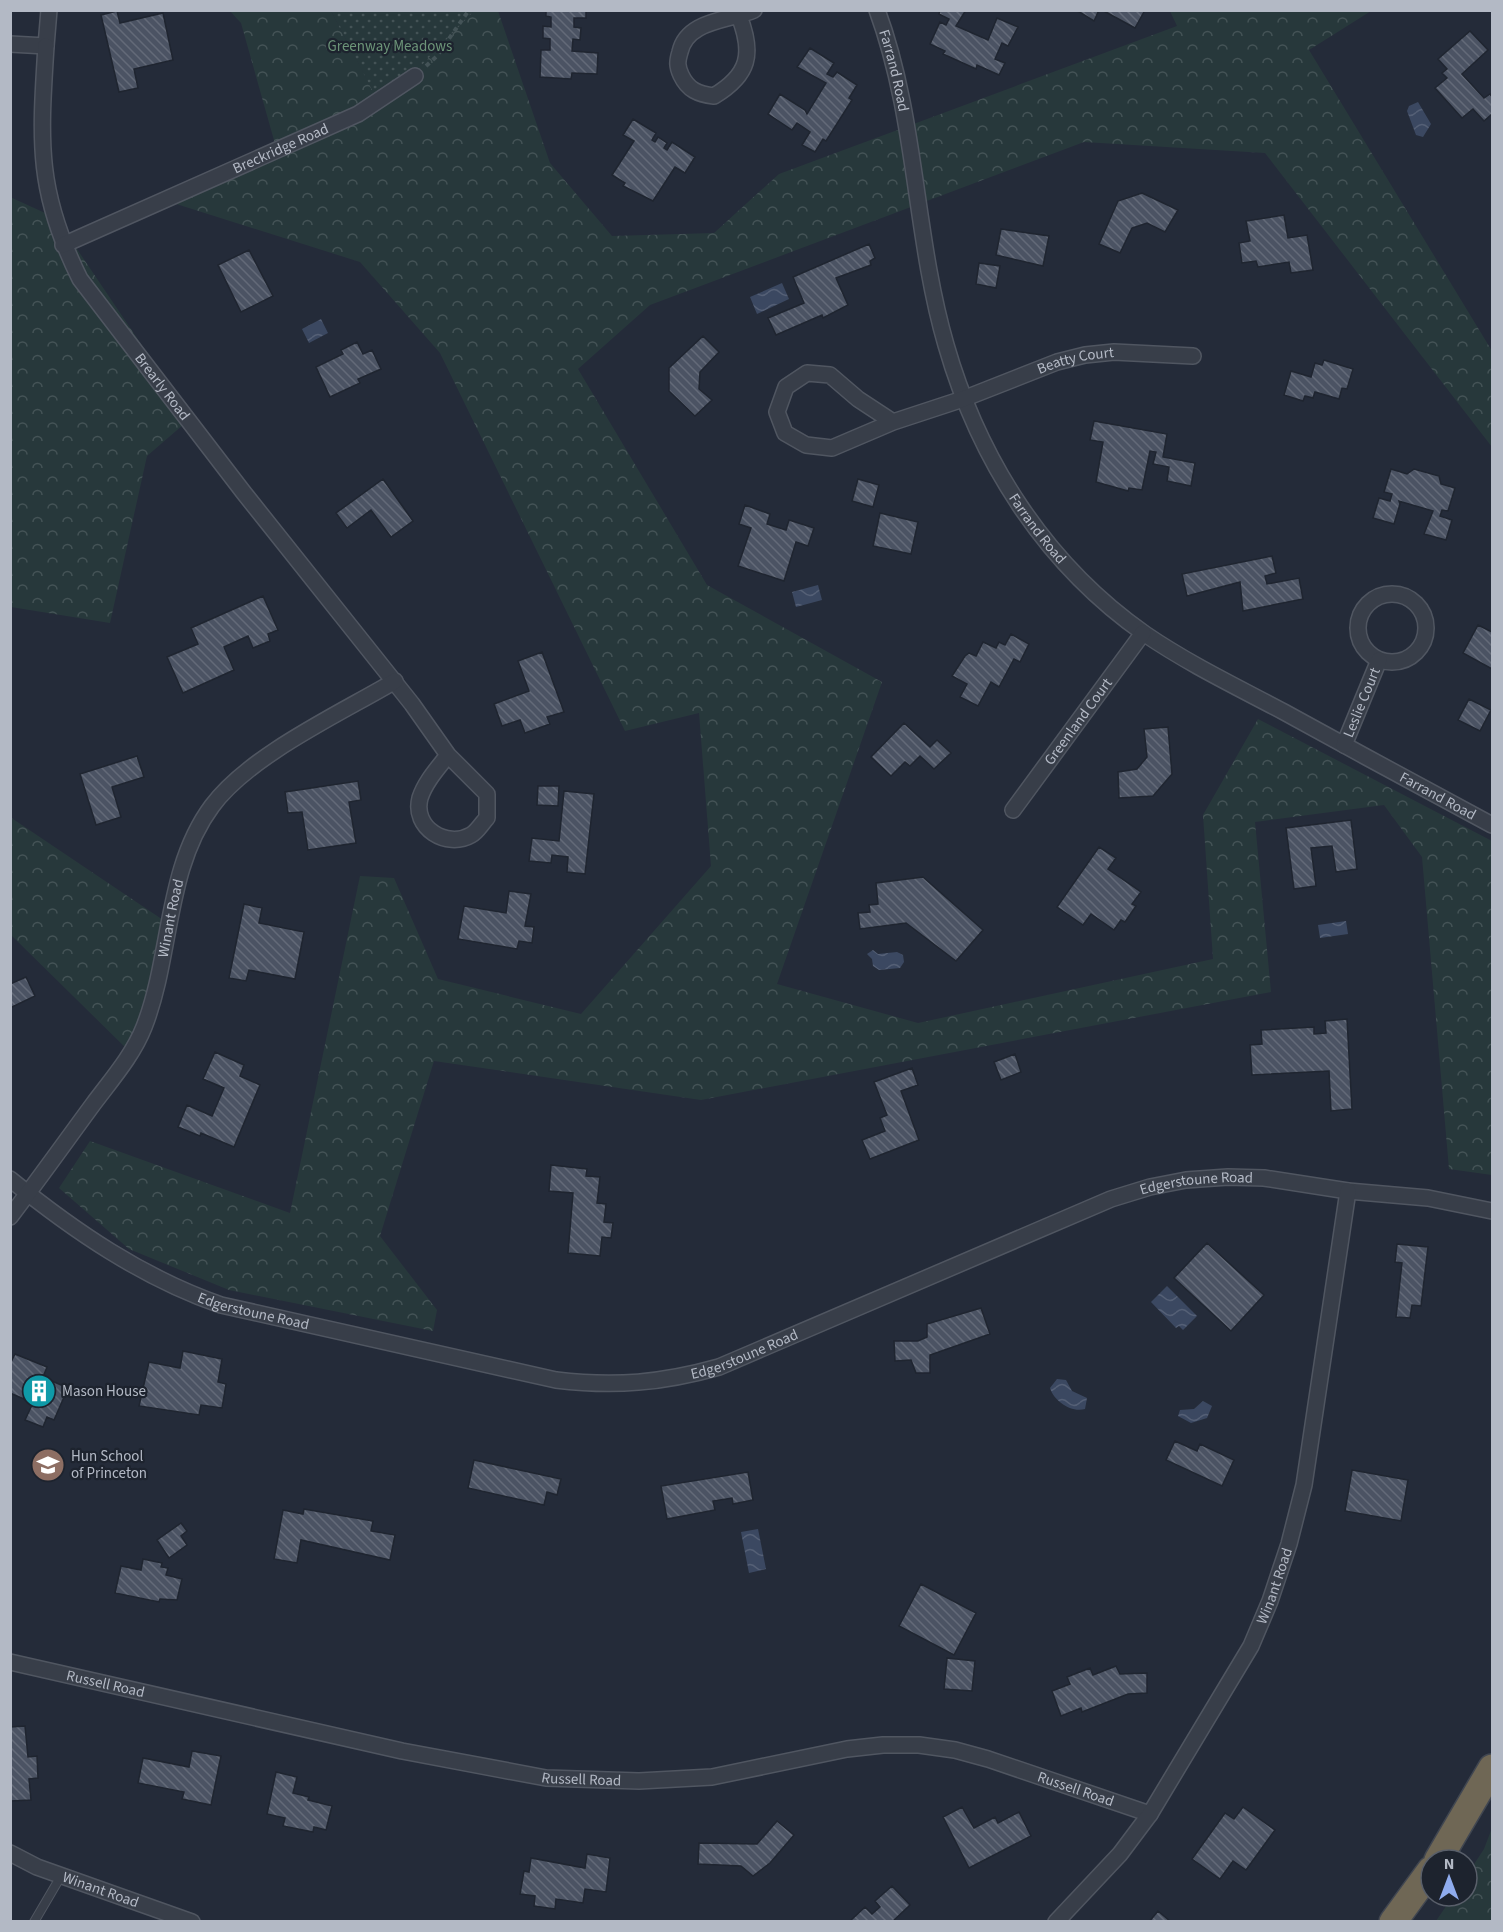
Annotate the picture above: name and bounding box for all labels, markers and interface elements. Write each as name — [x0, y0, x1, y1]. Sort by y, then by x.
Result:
street label: Farrand Road — [874, 27, 914, 113]
park label: Greenway Meadows — [328, 36, 452, 57]
street label: Breckridge Road — [229, 118, 332, 179]
street label: Beatty Court — [1034, 342, 1115, 379]
street label: Brearly Road — [130, 349, 195, 425]
street label: Farrand Road — [1004, 489, 1071, 569]
street label: Leslie Court — [1338, 664, 1385, 741]
street label: Greenland Court — [1039, 673, 1117, 769]
street label: Farrand Road — [1396, 767, 1480, 825]
street label: Winant Road — [152, 877, 189, 959]
street label: Edgerstoune Road — [1137, 1166, 1253, 1200]
street label: Edgerstoune Road — [195, 1287, 311, 1335]
street label: Edgerstoune Road — [688, 1324, 801, 1384]
building icon: Mason House — [21, 1373, 57, 1409]
place label: Mason House — [62, 1381, 146, 1402]
place label: Hun School of Princeton — [71, 1446, 147, 1484]
school or university icon: Hun School of Princeton — [30, 1447, 66, 1483]
street label: Winant Road — [1251, 1545, 1298, 1627]
street label: Russell Road — [64, 1665, 147, 1703]
street label: Russell Road — [1035, 1766, 1117, 1812]
street label: Russell Road — [540, 1767, 622, 1791]
north arrow — [1419, 1848, 1479, 1908]
text: N — [1444, 1853, 1454, 1875]
street label: Winant Road — [60, 1866, 142, 1913]

